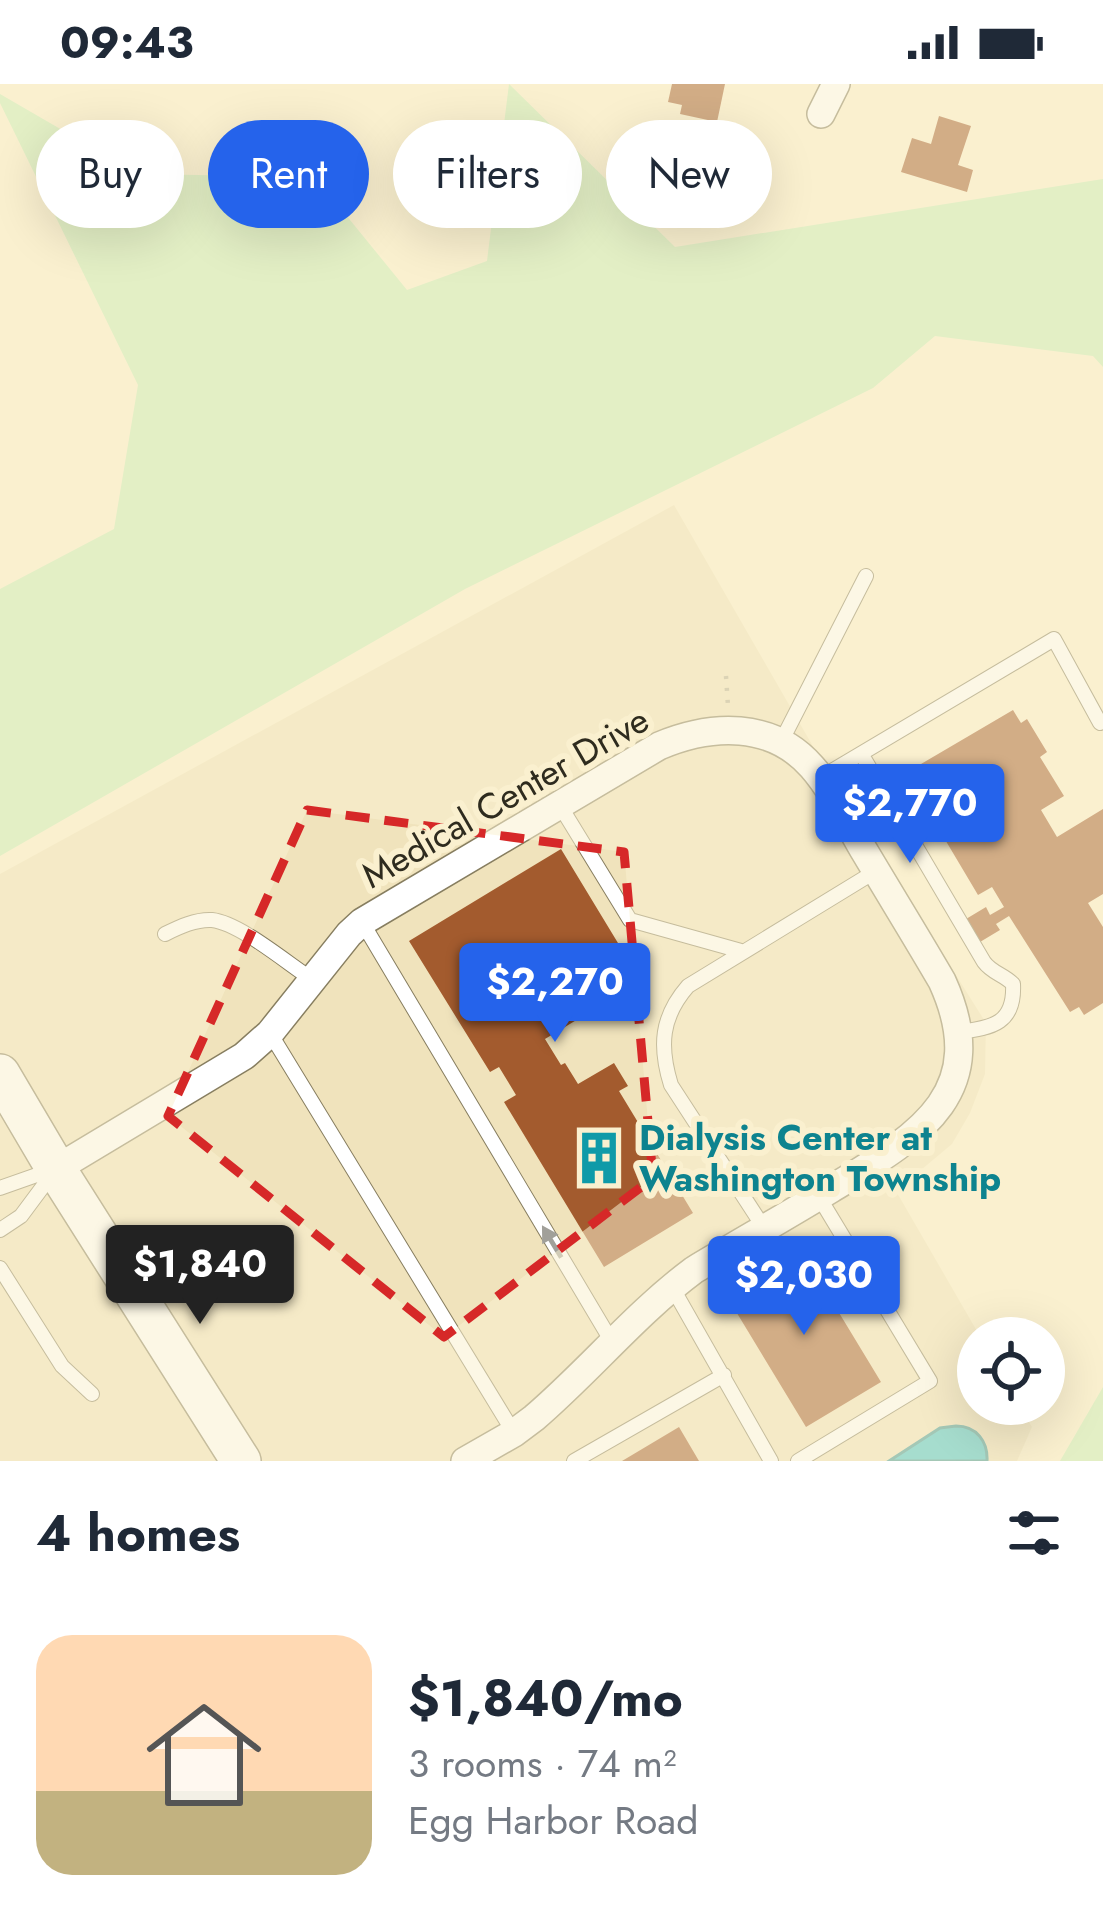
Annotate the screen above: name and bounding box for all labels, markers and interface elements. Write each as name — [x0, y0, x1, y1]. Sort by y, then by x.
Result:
text: 09:43 — [60, 10, 194, 75]
chip: Buy — [36, 120, 184, 228]
chip: Rent — [208, 120, 369, 228]
chip: Filters — [393, 120, 582, 228]
chip: New — [606, 120, 772, 228]
street label: Medical Center Drive — [352, 694, 658, 900]
pin: $2,770 — [812, 764, 1008, 866]
text: $2,770 — [842, 774, 978, 831]
pin: $2,270 — [457, 943, 653, 1045]
text: $2,270 — [486, 953, 624, 1010]
place label: Dialysis Center at Washington Township — [639, 1111, 1001, 1204]
building icon: Dialysis Center at Washington Township — [570, 1129, 628, 1187]
pin: $1,840 — [102, 1225, 298, 1327]
one-way arrow — [542, 1225, 563, 1259]
text: $1,840 — [133, 1235, 267, 1292]
pin: $2,030 — [706, 1236, 902, 1338]
text: $2,030 — [735, 1246, 873, 1303]
map controls — [957, 1317, 1065, 1425]
button: locate — [957, 1317, 1065, 1425]
text: 4 homes — [36, 1496, 240, 1570]
icon: filters — [1001, 1500, 1067, 1566]
text: $1,840/mo — [408, 1661, 683, 1735]
icon: home — [132, 1683, 276, 1827]
text: 3 rooms · 74 m² — [408, 1735, 676, 1792]
text: Egg Harbor Road — [408, 1792, 698, 1849]

